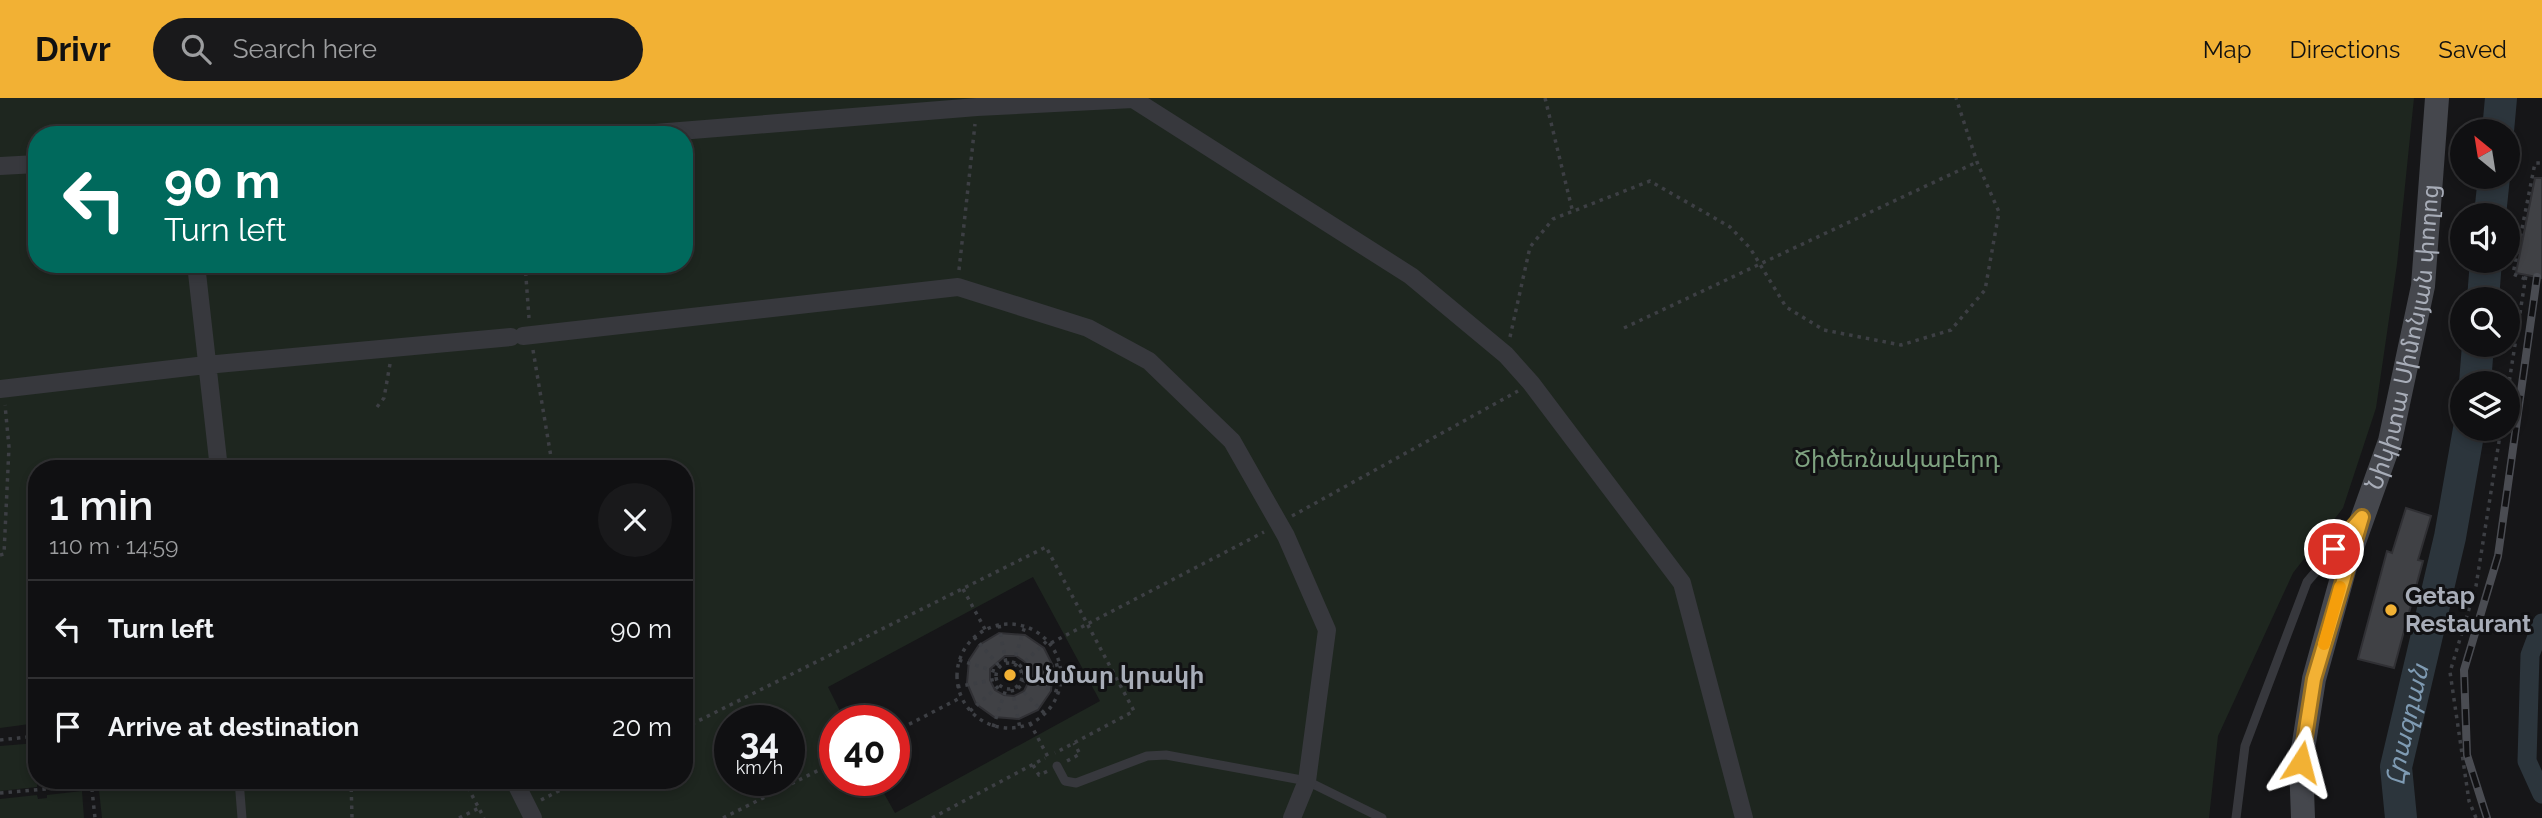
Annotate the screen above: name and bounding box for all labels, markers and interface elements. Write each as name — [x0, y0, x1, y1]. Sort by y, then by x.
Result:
search box — [153, 18, 643, 81]
text: Drivr — [35, 30, 111, 69]
icon: search — [177, 30, 215, 68]
text: Search here — [233, 34, 377, 64]
text: Map — [2203, 35, 2252, 64]
text: Directions — [2290, 35, 2400, 64]
text: Saved — [2438, 35, 2507, 64]
north arrow — [2450, 119, 2520, 189]
map controls — [2450, 119, 2520, 441]
text: 90 m — [164, 152, 280, 209]
icon: left — [49, 154, 140, 245]
street label: Նիկիտա Սիմոնյան փողոց — [2359, 183, 2445, 494]
button: sound — [2450, 203, 2520, 273]
text: Turn left — [164, 211, 286, 248]
button: search — [2450, 287, 2520, 357]
button: layers — [2450, 371, 2520, 441]
park label: Ծիծեռնակաբերդ — [1794, 444, 2001, 473]
text: 1 min — [49, 481, 153, 530]
button: close — [598, 483, 672, 557]
pin — [2304, 519, 2364, 579]
icon: arrive — [2315, 530, 2353, 568]
text: 110 m · 14:59 — [49, 532, 179, 559]
place label: Getap Restaurant — [2405, 581, 2531, 638]
marker: Getap Restaurant — [2383, 602, 2399, 618]
icon: left — [49, 610, 87, 648]
text: Turn left — [108, 614, 214, 644]
text: 90 m — [610, 614, 672, 644]
place label: Անմար կրակի — [1024, 660, 1205, 689]
water label: Հրազդան — [2380, 660, 2435, 788]
marker: Անմար կրակի — [1002, 667, 1018, 683]
speed limit sign: 40 — [819, 705, 910, 796]
icon: arrive — [49, 708, 87, 746]
text: Arrive at destination — [108, 712, 359, 742]
text: 20 m — [612, 712, 672, 742]
text: 34 — [740, 721, 779, 762]
position arrow — [2264, 725, 2338, 799]
text: km/h — [736, 757, 783, 778]

